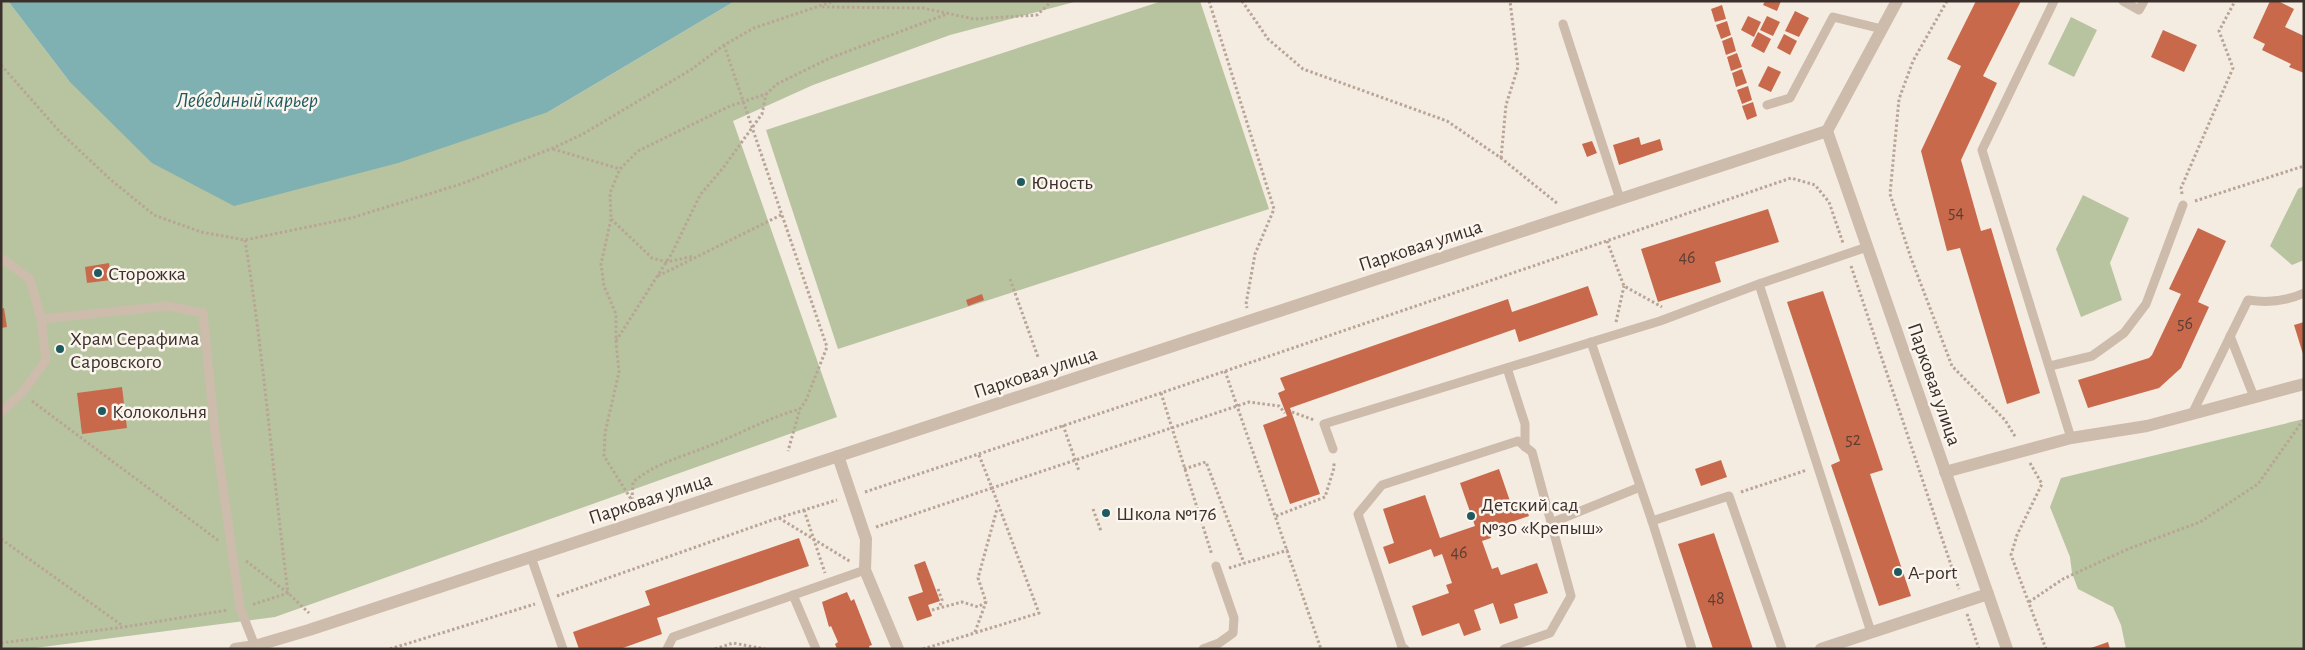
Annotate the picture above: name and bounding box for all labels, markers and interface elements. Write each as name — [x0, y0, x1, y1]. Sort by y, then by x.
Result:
water label: Лебединый карьер — [175, 90, 318, 112]
place label: Юность — [1031, 173, 1093, 193]
marker: Юность — [1015, 176, 1027, 188]
house number: 54 — [1948, 204, 1964, 222]
street label: Парковая улица — [1356, 217, 1485, 275]
house number: 46 — [1678, 249, 1696, 267]
place label: Сторожка — [108, 264, 186, 284]
marker: Сторожка — [92, 267, 104, 279]
house number: 56 — [2177, 315, 2193, 333]
street label: Парковая улица — [1904, 320, 1964, 448]
place label: Храм Серафима Саровского — [70, 329, 199, 372]
marker: Храм Серафима Саровского — [54, 343, 66, 355]
street label: Парковая улица — [971, 344, 1100, 402]
place label: Колокольня — [112, 402, 207, 422]
marker: Колокольня — [96, 405, 108, 417]
house number: 52 — [1845, 431, 1861, 449]
street label: Парковая улица — [586, 470, 715, 528]
place label: Детский сад №30 «Крепыш» — [1481, 495, 1604, 538]
place label: Школа №176 — [1116, 504, 1217, 524]
marker: Школа №176 — [1100, 507, 1112, 519]
marker: Детский сад №30 «Крепыш» — [1465, 510, 1477, 522]
house number: 46 — [1450, 544, 1468, 562]
place label: A-port — [1908, 563, 1958, 583]
marker: A-port — [1892, 566, 1904, 578]
house number: 48 — [1707, 590, 1725, 608]

